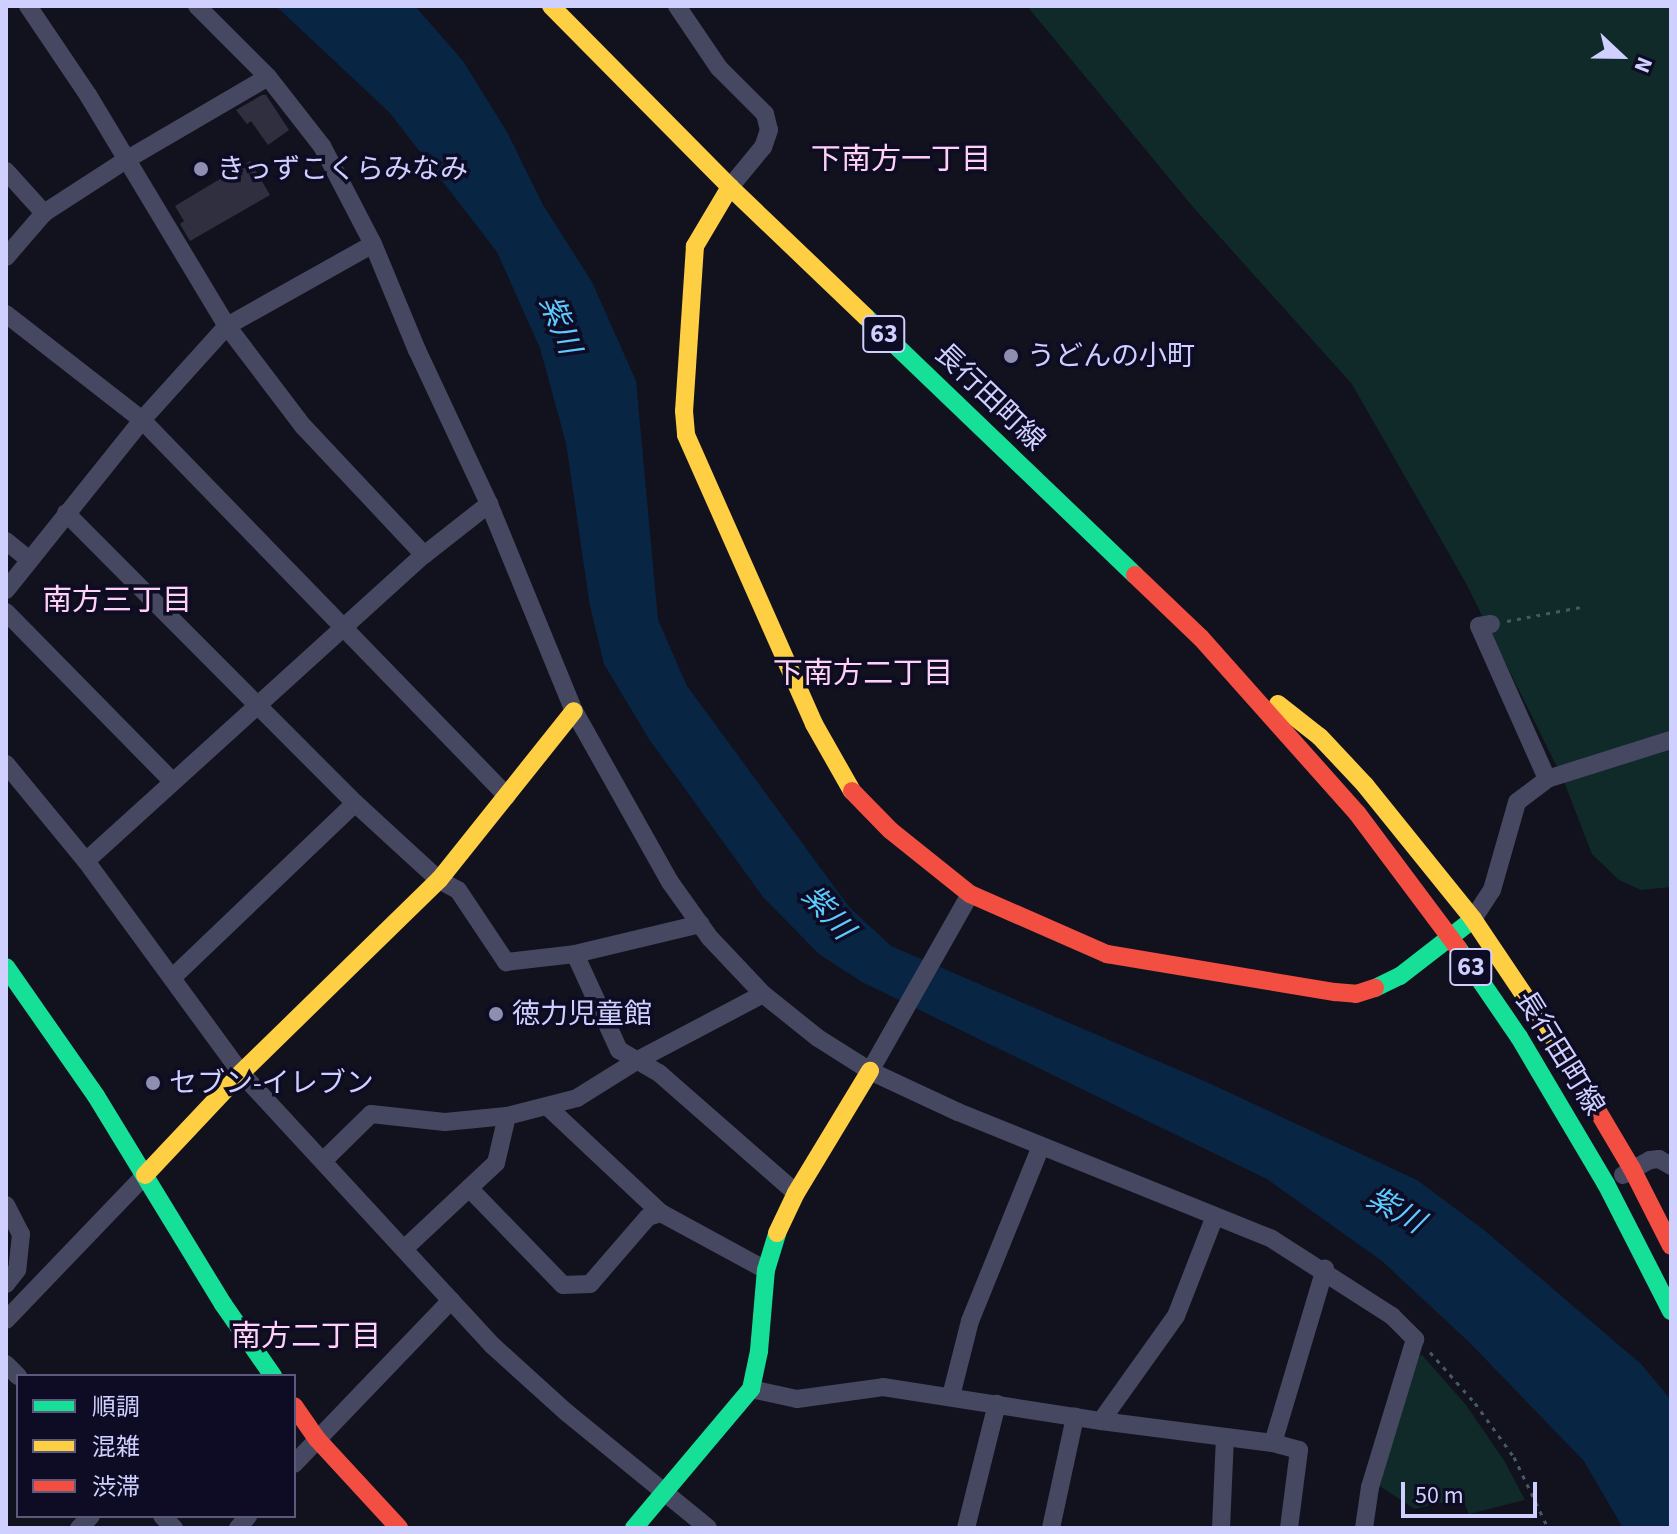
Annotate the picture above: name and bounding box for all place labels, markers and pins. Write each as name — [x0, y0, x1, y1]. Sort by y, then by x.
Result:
place label: きっずこくらみなみ — [217, 152, 469, 186]
marker: きっずこくらみなみ — [192, 160, 210, 178]
place label: うどんの小町 — [1027, 339, 1195, 373]
marker: うどんの小町 — [1002, 347, 1020, 365]
place label: 徳力児童館 — [512, 997, 652, 1031]
marker: 徳力児童館 — [487, 1005, 505, 1023]
place label: セブン-イレブン — [169, 1066, 374, 1100]
marker: セブン-イレブン — [144, 1074, 162, 1092]

